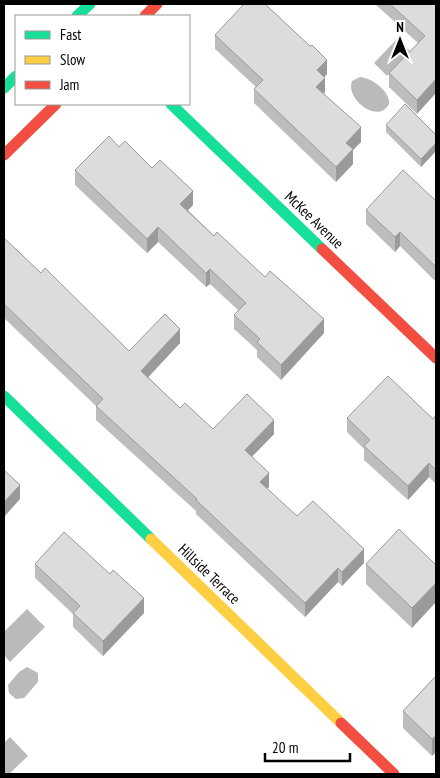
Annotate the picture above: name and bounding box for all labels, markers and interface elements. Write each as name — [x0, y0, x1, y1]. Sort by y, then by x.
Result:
legend — [15, 15, 190, 105]
north arrow — [375, 15, 425, 65]
text: N — [396, 18, 404, 36]
text: Fast — [60, 25, 81, 44]
text: Slow — [60, 50, 85, 69]
text: Jam — [59, 75, 79, 94]
street label: McKee Avenue — [281, 187, 348, 252]
street label: Hillside Terrace — [174, 539, 244, 608]
scale bar — [265, 730, 350, 762]
text: 20 m — [272, 738, 298, 757]

